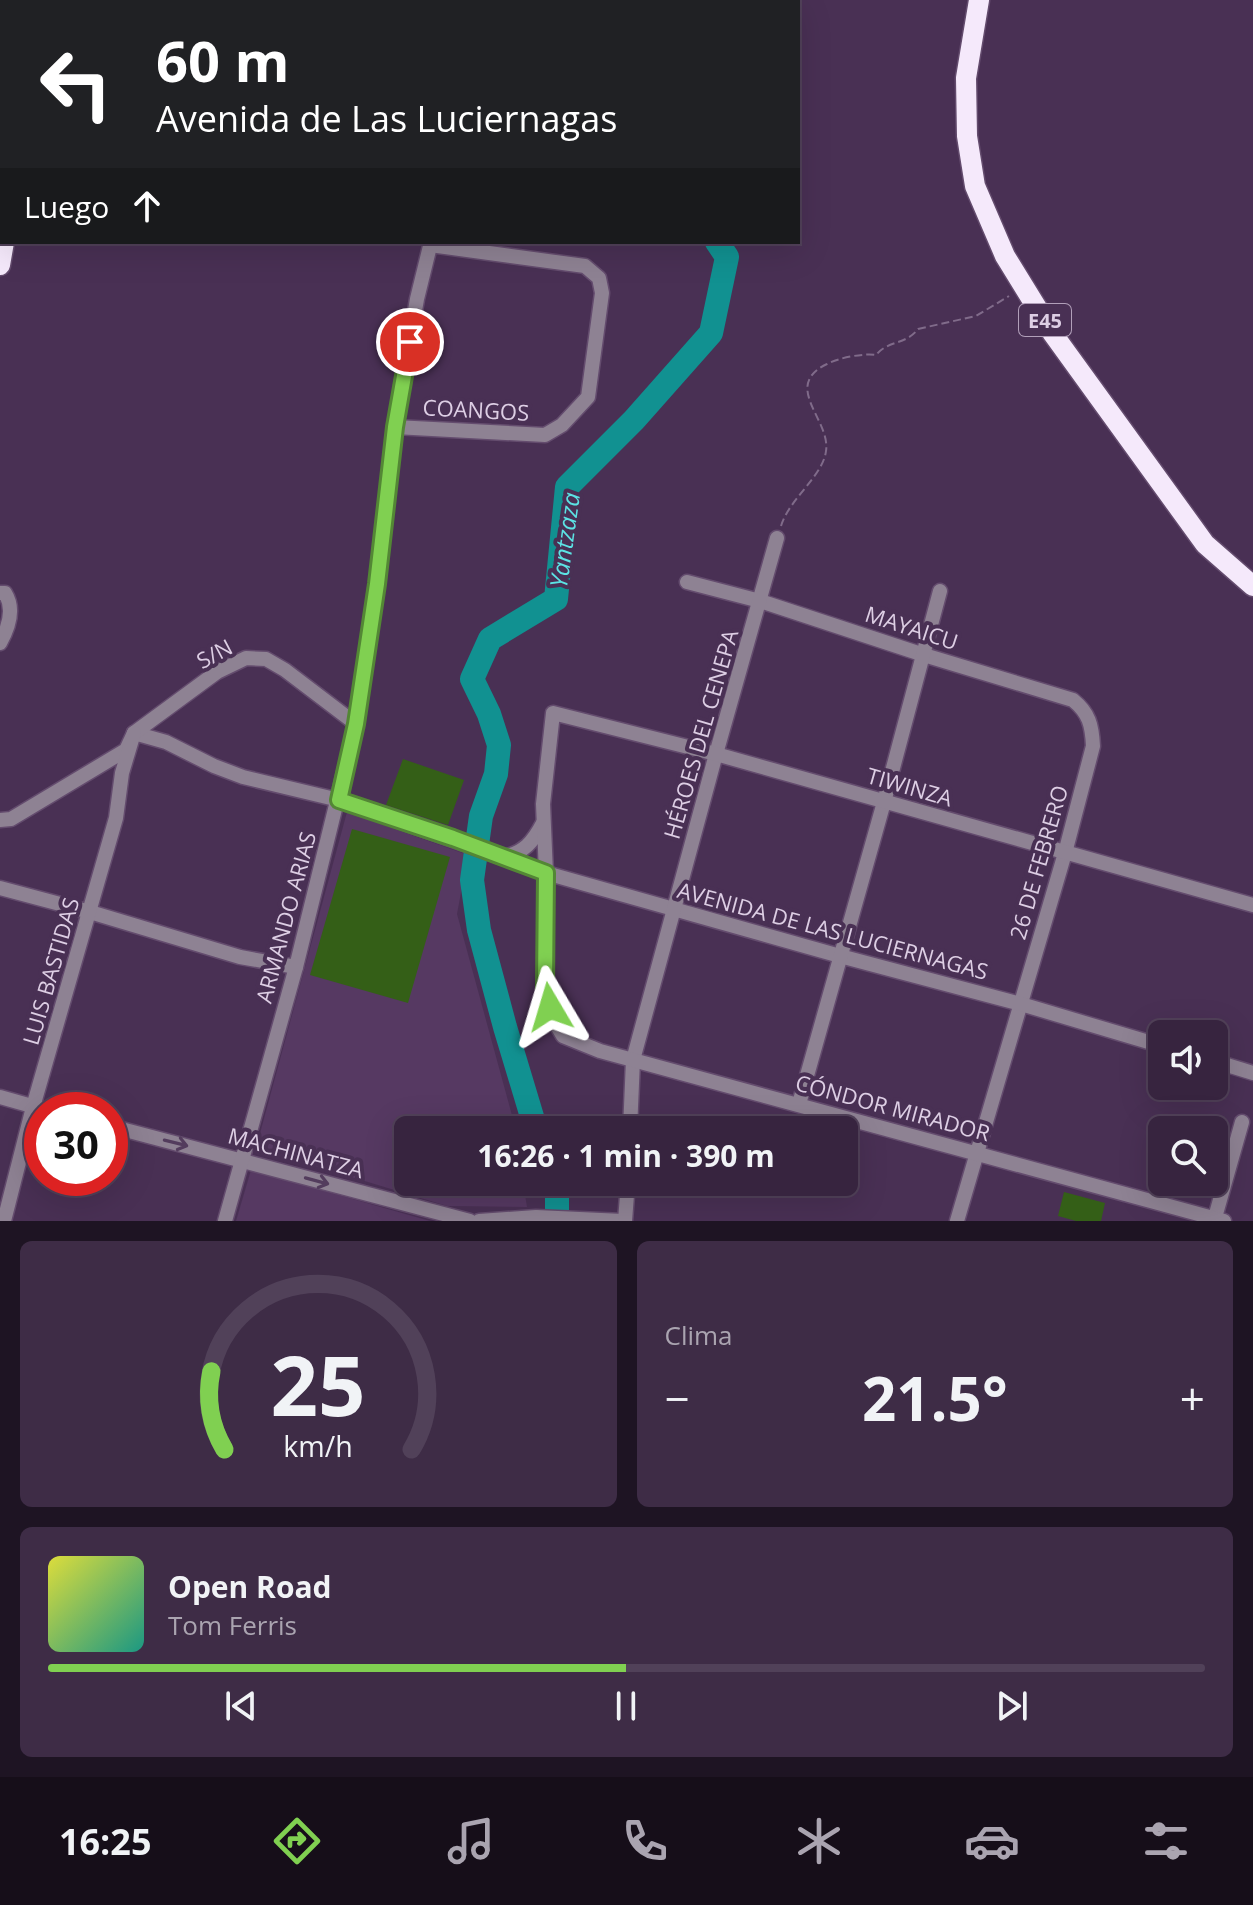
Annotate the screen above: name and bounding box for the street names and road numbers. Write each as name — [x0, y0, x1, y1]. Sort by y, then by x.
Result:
road number: E45 — [1019, 304, 1071, 336]
street label: COANGOS — [422, 391, 530, 427]
street label: MAYAICU — [862, 598, 962, 656]
street label: HÉROES DEL CENEPA — [656, 626, 744, 842]
street label: S/N — [191, 631, 237, 675]
street label: TIWINZA — [864, 759, 956, 813]
street label: 26 DE FEBRERO — [1002, 781, 1074, 943]
street label: ARMANDO ARIAS — [248, 828, 322, 1006]
street label: AVENIDA DE LAS LUCIERNAGAS — [674, 874, 992, 986]
street label: LUIS BASTIDAS — [15, 894, 85, 1048]
street label: CÓNDOR MIRADOR — [793, 1067, 994, 1147]
street label: MACHINATZA — [225, 1120, 367, 1185]

